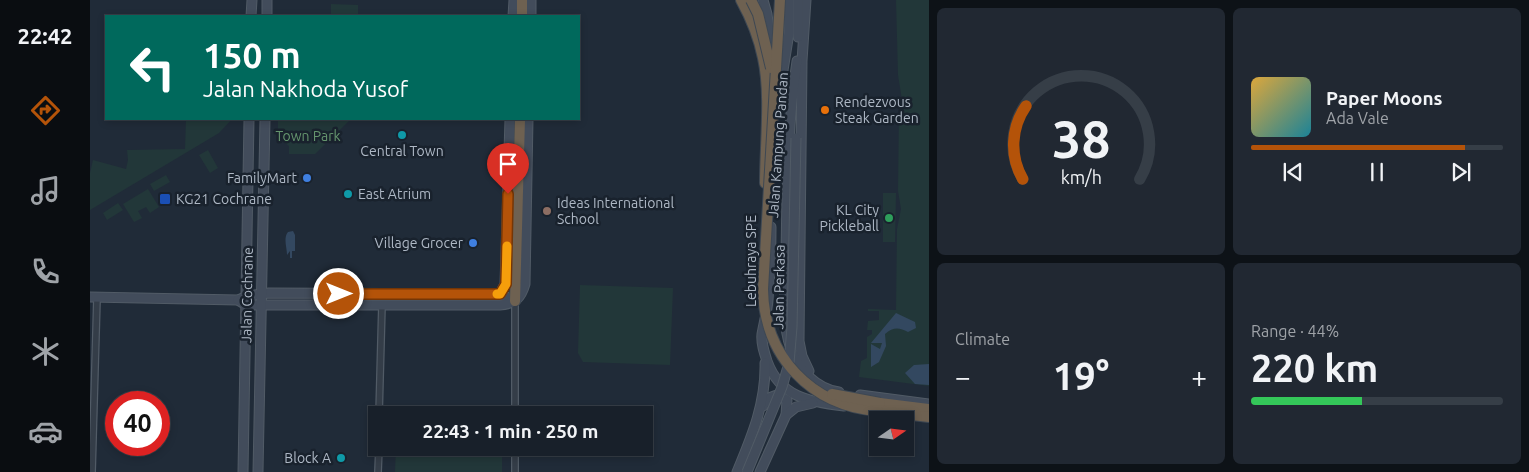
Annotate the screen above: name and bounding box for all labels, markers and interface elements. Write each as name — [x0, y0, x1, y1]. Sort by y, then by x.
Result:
text: 22:42 — [17, 23, 73, 48]
icon: left — [120, 35, 185, 100]
text: 150 m — [203, 35, 301, 75]
street label: Jalan Kampung Pandan — [765, 72, 791, 218]
text: Jalan Nakhoda Yusof — [203, 76, 408, 101]
text: Paper Moons — [1326, 87, 1443, 109]
icon: directions — [28, 93, 63, 128]
place label: Rendezvous Steak Garden — [835, 94, 919, 126]
marker: Rendezvous Steak Garden — [819, 104, 831, 116]
text: Ada Vale — [1326, 109, 1389, 127]
text: 38 — [1052, 110, 1110, 168]
park label: Town Park — [275, 128, 341, 144]
marker: Central Town — [396, 129, 408, 141]
place label: Central Town — [360, 143, 444, 159]
pin — [487, 143, 529, 194]
icon: arrive — [494, 150, 522, 178]
icon: previous — [1279, 158, 1307, 186]
icon: pause — [1363, 158, 1391, 186]
icon: next — [1447, 158, 1475, 186]
text: km/h — [1060, 167, 1102, 187]
place label: FamilyMart — [227, 170, 297, 186]
marker: FamilyMart — [301, 172, 313, 184]
icon: music — [28, 173, 63, 208]
place label: East Atrium — [358, 186, 431, 202]
marker: East Atrium — [342, 188, 354, 200]
place label: KG21 Cochrane — [176, 191, 272, 207]
marker: KG21 Cochrane — [158, 192, 172, 206]
place label: Ideas International School — [557, 195, 675, 227]
place label: KL City Pickleball — [820, 202, 879, 234]
marker: Ideas International School — [541, 205, 553, 217]
marker: KL City Pickleball — [883, 212, 895, 224]
street label: Lebuhraya SPE — [743, 215, 759, 307]
place label: Village Grocer — [374, 235, 464, 251]
marker: Village Grocer — [467, 237, 479, 249]
street label: Jalan Perkasa — [770, 244, 788, 330]
street label: Jalan Cochrane — [238, 247, 256, 343]
icon: phone — [28, 254, 63, 289]
position arrow — [312, 267, 364, 319]
text: Range · 44% — [1251, 322, 1339, 340]
text: Climate — [955, 330, 1010, 348]
icon: climate — [28, 334, 63, 369]
text: 220 km — [1251, 347, 1378, 389]
text: 19° — [1053, 355, 1109, 397]
text: − — [955, 361, 971, 392]
text: + — [1191, 361, 1207, 392]
speed limit sign: 40 — [105, 391, 170, 456]
north arrow — [869, 411, 914, 456]
map controls — [869, 411, 914, 456]
icon: car — [28, 414, 63, 449]
text: 22:43 · 1 min · 250 m — [423, 420, 598, 442]
place label: Block A — [284, 450, 331, 466]
marker: Block A — [335, 452, 347, 464]

